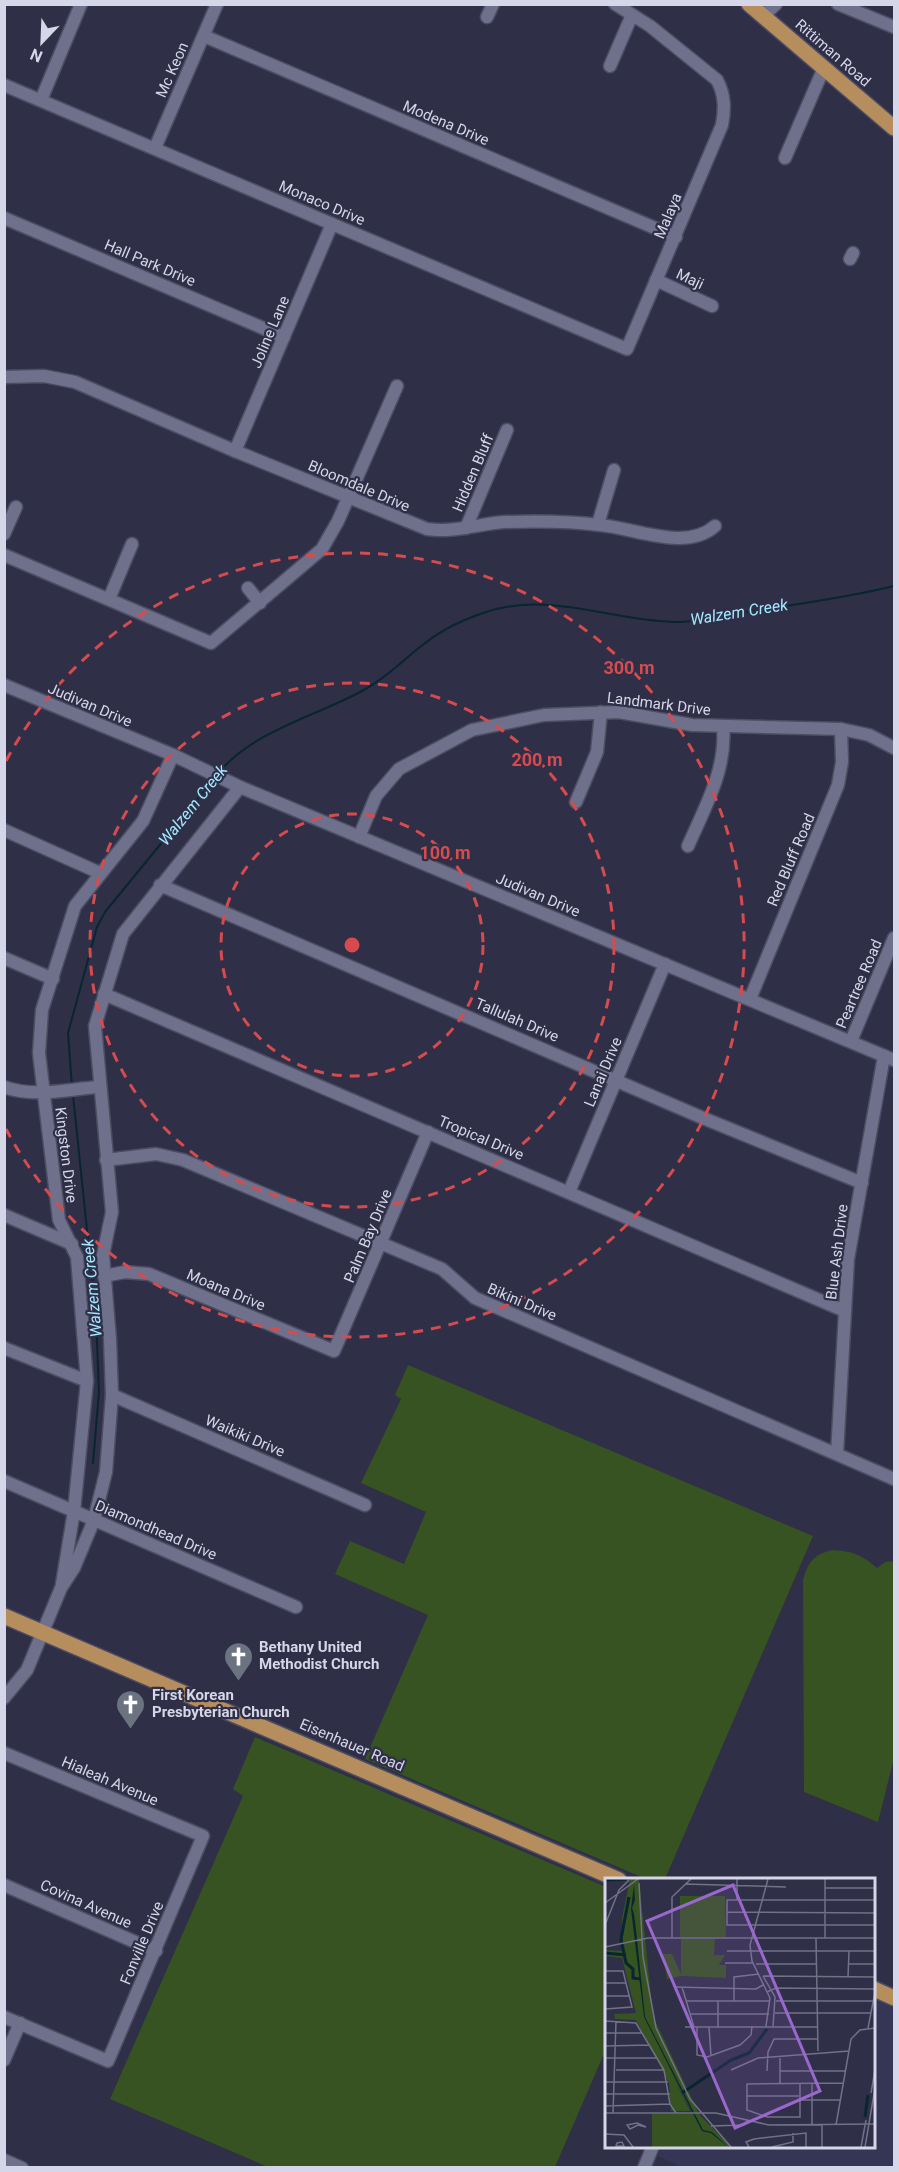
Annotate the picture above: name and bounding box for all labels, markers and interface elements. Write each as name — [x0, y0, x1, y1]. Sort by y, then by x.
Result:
north arrow — [12, 12, 72, 72]
street label: Rittiman Road — [792, 15, 874, 91]
street label: Mc Keon — [152, 40, 192, 100]
text: N — [27, 44, 45, 66]
street label: Modena Drive — [400, 97, 492, 149]
street label: Monaco Drive — [276, 177, 368, 229]
street label: Malaya — [650, 190, 686, 242]
street label: Hall Park Drive — [102, 236, 198, 290]
street label: Maji — [673, 265, 707, 293]
street label: Joline Lane — [247, 293, 293, 371]
street label: Hidden Bluff — [449, 431, 498, 515]
street label: Bloomdale Drive — [305, 456, 413, 516]
water label: Walzem Creek — [689, 595, 790, 629]
text: 300 m — [603, 657, 655, 678]
street label: Judivan Drive — [45, 679, 135, 731]
street label: Landmark Drive — [606, 689, 712, 719]
text: 200 m — [511, 749, 563, 770]
water label: Walzem Creek — [155, 760, 232, 849]
street label: Red Bluff Road — [763, 811, 819, 909]
text: 100 m — [419, 842, 471, 863]
street label: Judivan Drive — [493, 869, 583, 921]
centre of rings — [342, 935, 362, 955]
street label: Peartree Road — [832, 937, 886, 1031]
street label: Tallulah Drive — [472, 994, 562, 1046]
street label: Lanai Drive — [580, 1034, 626, 1109]
street label: Kingston Drive — [51, 1106, 81, 1204]
street label: Tropical Drive — [436, 1112, 526, 1164]
street label: Palm Bay Drive — [340, 1186, 396, 1286]
street label: Blue Ash Drive — [822, 1203, 852, 1301]
water label: Walzem Creek — [78, 1237, 106, 1338]
street label: Moana Drive — [184, 1265, 268, 1315]
street label: Bikini Drive — [485, 1279, 559, 1325]
street label: Waikiki Drive — [202, 1411, 288, 1461]
street label: Diamondhead Drive — [92, 1496, 220, 1564]
place label: Bethany United Methodist Church — [259, 1638, 379, 1673]
church icon: Bethany United Methodist Church — [222, 1640, 254, 1682]
place label: First Korean Presbyterian Church — [152, 1686, 290, 1721]
church icon: First Korean Presbyterian Church — [115, 1688, 147, 1730]
street label: Eisenhauer Road — [297, 1715, 407, 1775]
street label: Hialeah Avenue — [59, 1753, 161, 1809]
street label: Covina Avenue — [37, 1876, 135, 1932]
inset map — [605, 1878, 875, 2148]
street label: Fonville Drive — [116, 1899, 168, 1987]

